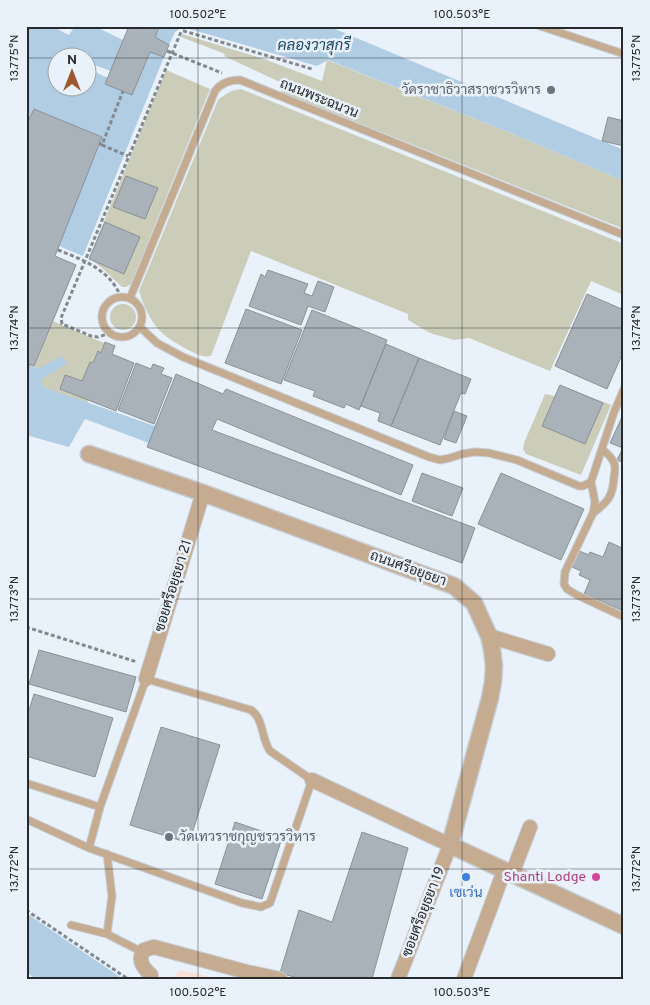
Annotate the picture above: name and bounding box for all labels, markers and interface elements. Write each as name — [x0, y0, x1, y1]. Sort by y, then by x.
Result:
text: 100.502°E — [169, 7, 227, 23]
text: 100.503°E — [434, 7, 490, 23]
text: 13.775°N — [7, 35, 23, 81]
water label: คลองวาสุกรี — [278, 35, 351, 56]
text: 13.775°N — [629, 35, 645, 81]
north arrow — [48, 48, 98, 98]
text: N — [67, 52, 77, 69]
street label: ถนนพระฉนวน — [277, 76, 361, 123]
place label: วัดราชาธิวาสราชวรวิหาร — [401, 81, 541, 99]
marker: วัดราชาธิวาสราชวรวิหาร — [545, 84, 557, 96]
text: 13.774°N — [7, 305, 23, 351]
text: 13.774°N — [629, 305, 645, 351]
street label: ซอยศรีอยุธยา 21 — [150, 537, 196, 634]
street label: ถนนศรีอยุธยา — [368, 545, 449, 591]
text: 13.773°N — [7, 576, 23, 622]
text: 13.773°N — [629, 576, 645, 622]
place label: วัดเทวราชกุญชรวรวิหาร — [179, 828, 316, 846]
marker: วัดเทวราชกุญชรวรวิหาร — [163, 831, 175, 843]
text: 13.772°N — [7, 846, 23, 892]
text: 13.772°N — [629, 846, 645, 892]
street label: ซอยศรีอยุธยา 19 — [397, 864, 449, 960]
place label: Shanti Lodge — [504, 869, 586, 886]
marker: เซเว่น — [460, 871, 472, 883]
marker: Shanti Lodge — [590, 871, 602, 883]
place label: เซเว่น — [449, 885, 483, 902]
text: 100.502°E — [169, 985, 227, 1001]
text: 100.503°E — [434, 985, 490, 1001]

